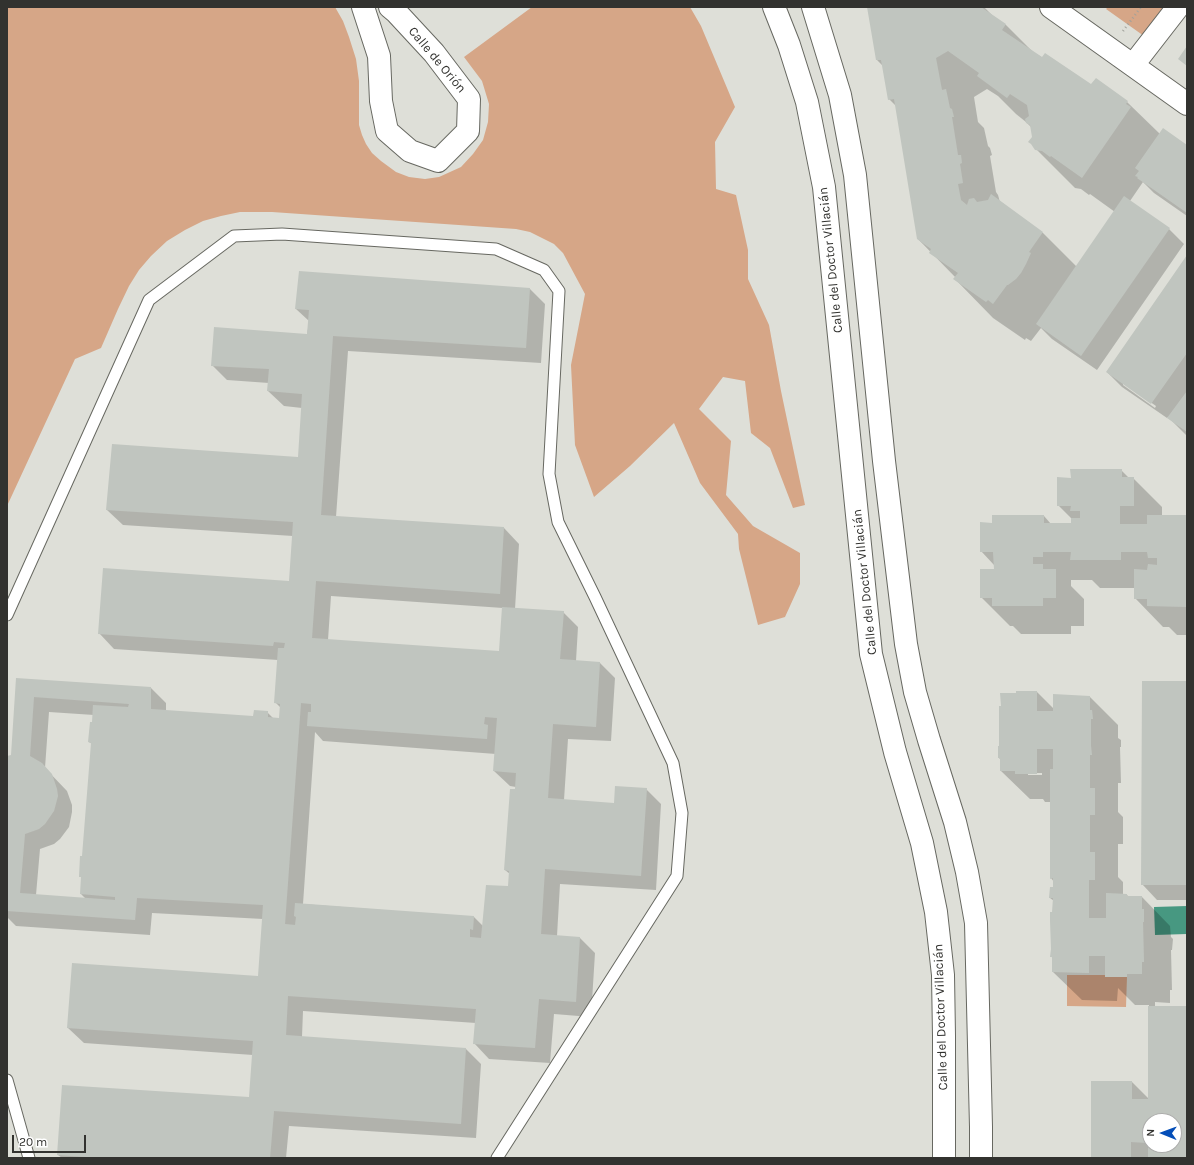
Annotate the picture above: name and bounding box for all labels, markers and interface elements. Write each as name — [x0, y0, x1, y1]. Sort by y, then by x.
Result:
street label: Calle de Orión — [405, 24, 469, 96]
street label: Calle del Doctor Villacián — [816, 186, 846, 334]
street label: Calle del Doctor Villacián — [850, 508, 880, 656]
street label: Calle del Doctor Villacián — [931, 943, 951, 1091]
north arrow — [1142, 1113, 1182, 1153]
scale bar — [14, 1127, 88, 1153]
text: N — [1144, 1129, 1157, 1137]
text: 20 m — [19, 1135, 47, 1149]

